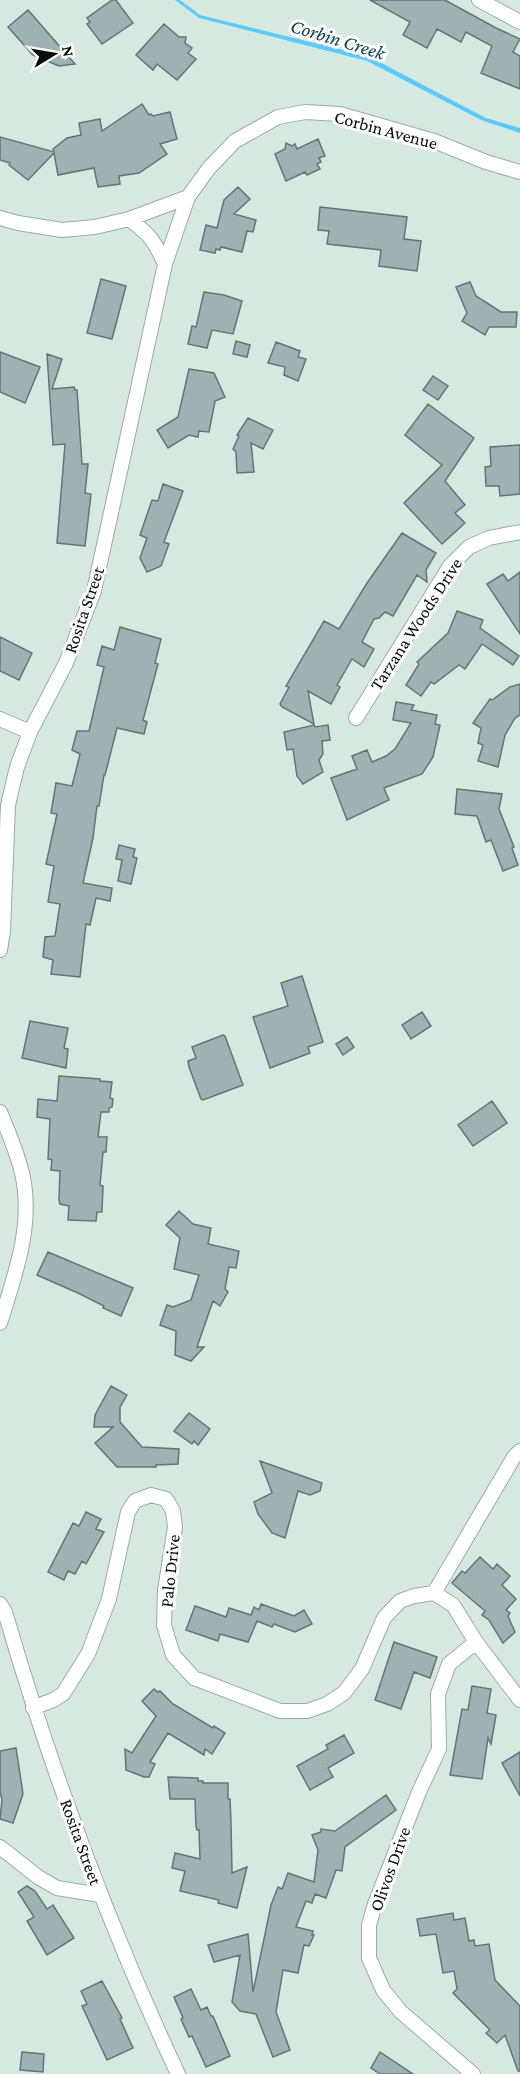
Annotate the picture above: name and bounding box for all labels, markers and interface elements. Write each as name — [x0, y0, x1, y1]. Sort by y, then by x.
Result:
water label: Corbin Creek — [288, 14, 389, 64]
north arrow — [24, 24, 84, 84]
text: N — [59, 44, 78, 58]
street label: Corbin Avenue — [332, 107, 440, 153]
street label: Tarzana Woods Drive — [366, 554, 466, 694]
street label: Rosita Street — [60, 563, 108, 656]
street label: Palo Drive — [156, 1533, 184, 1608]
street label: Rosita Street — [56, 1796, 106, 1889]
street label: Olivos Drive — [366, 1824, 415, 1914]

